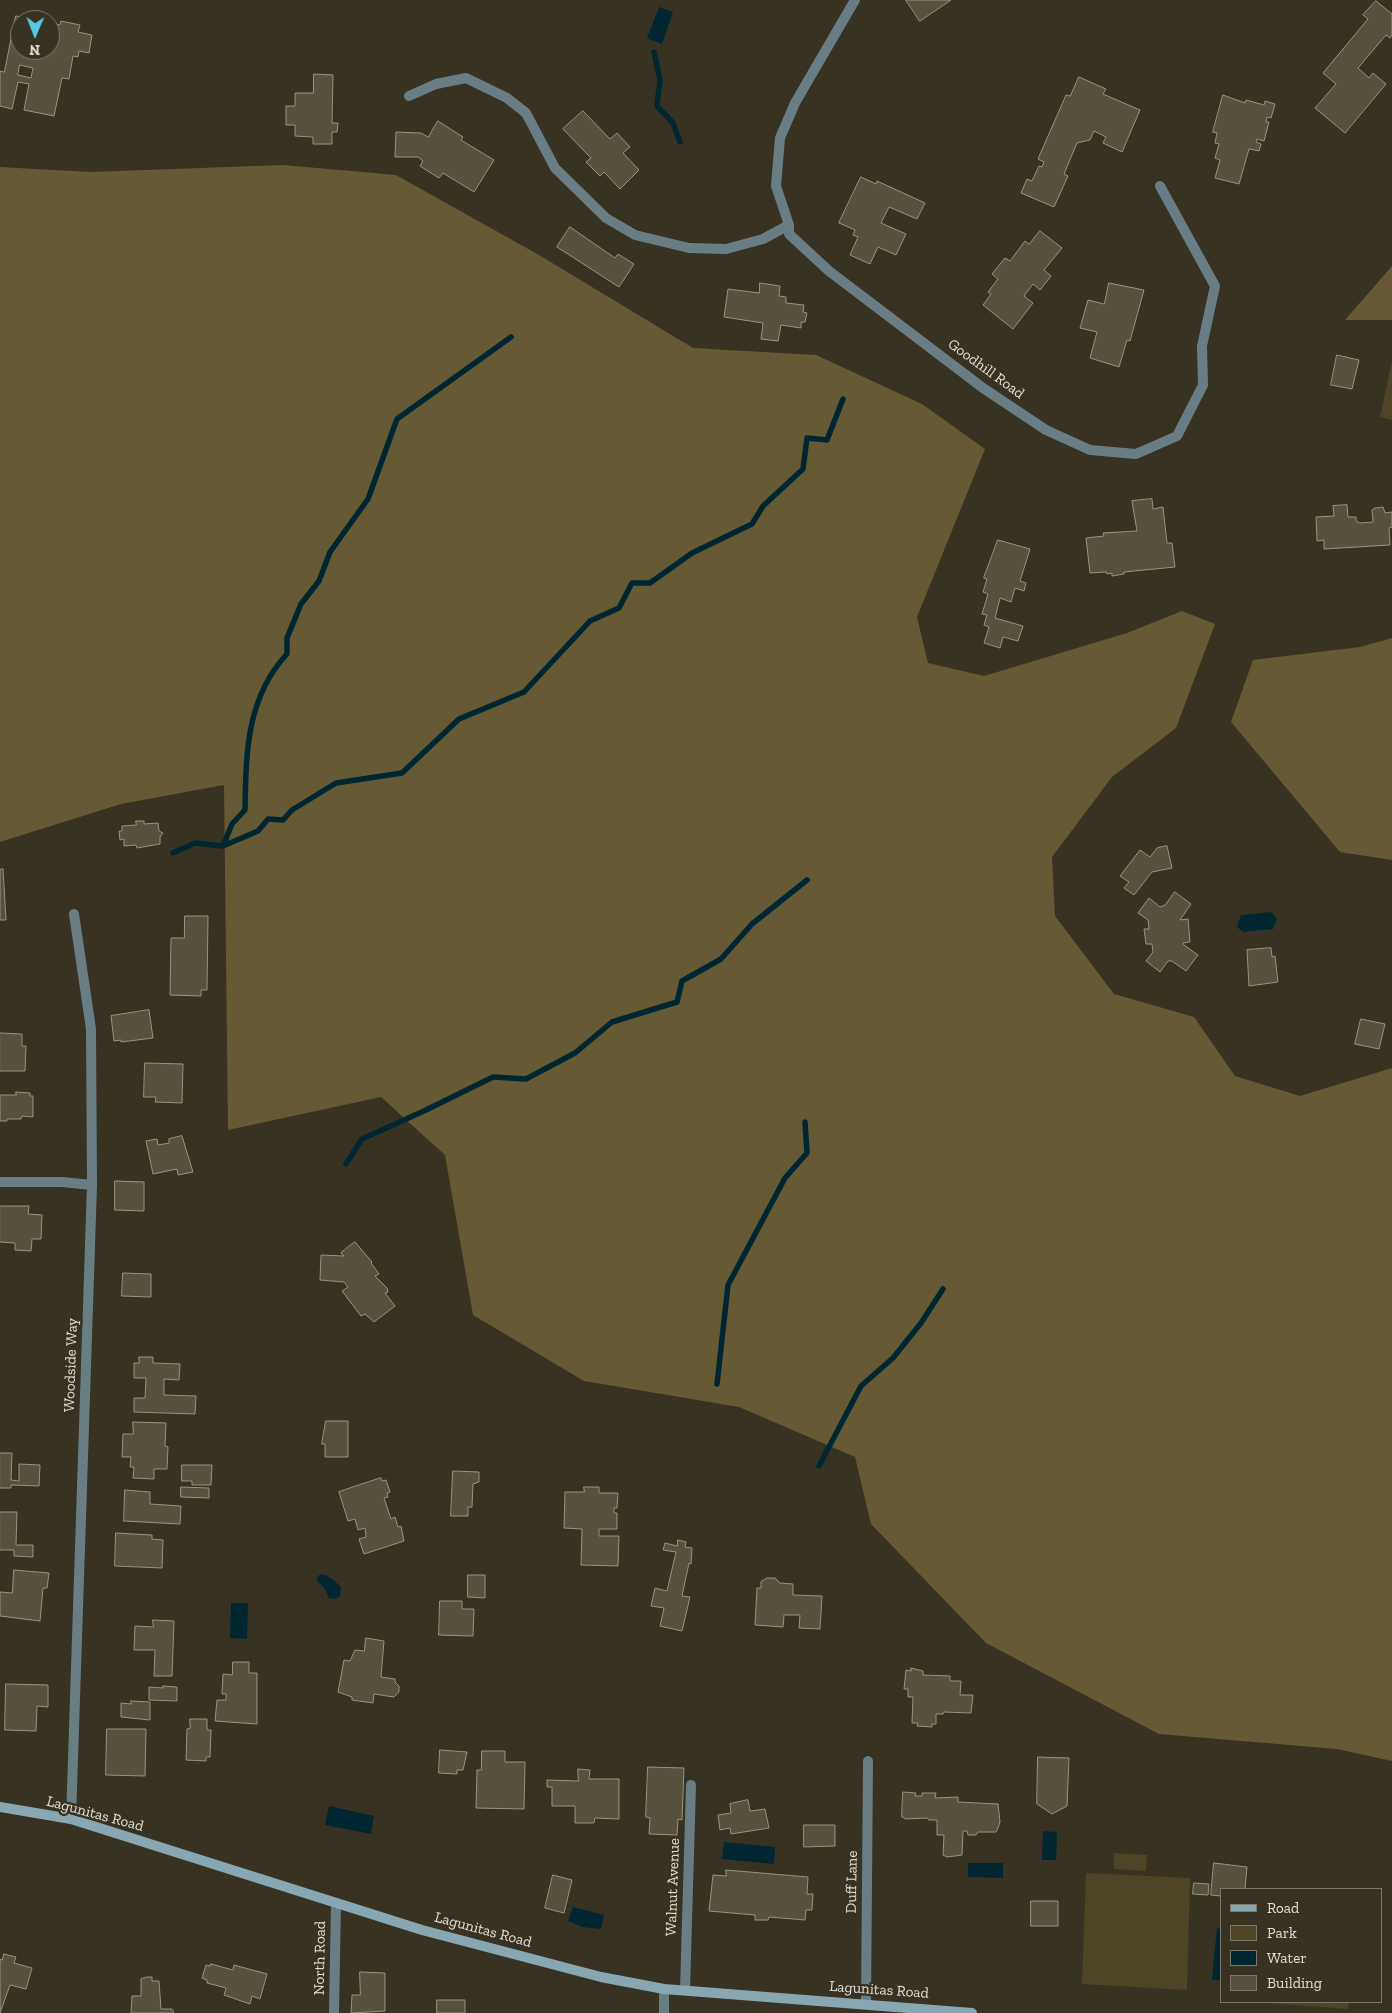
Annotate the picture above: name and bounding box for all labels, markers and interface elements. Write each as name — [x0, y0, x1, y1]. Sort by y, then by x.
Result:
north arrow — [10, 10, 60, 60]
text: N — [29, 41, 40, 58]
street label: Goodhill Road — [944, 335, 1028, 403]
street label: Woodside Way — [60, 1318, 82, 1412]
street label: Lagunitas Road — [44, 1792, 146, 1836]
street label: Walnut Avenue — [662, 1838, 684, 1936]
street label: Duff Lane — [842, 1851, 862, 1913]
legend — [1220, 1888, 1382, 2003]
text: Road — [1267, 1899, 1299, 1917]
street label: Lagunitas Road — [432, 1908, 534, 1952]
street label: North Road — [310, 1921, 330, 1995]
text: Park — [1267, 1924, 1297, 1942]
text: Water — [1267, 1949, 1307, 1967]
text: Building — [1267, 1974, 1322, 1992]
street label: Lagunitas Road — [829, 1978, 929, 2002]

